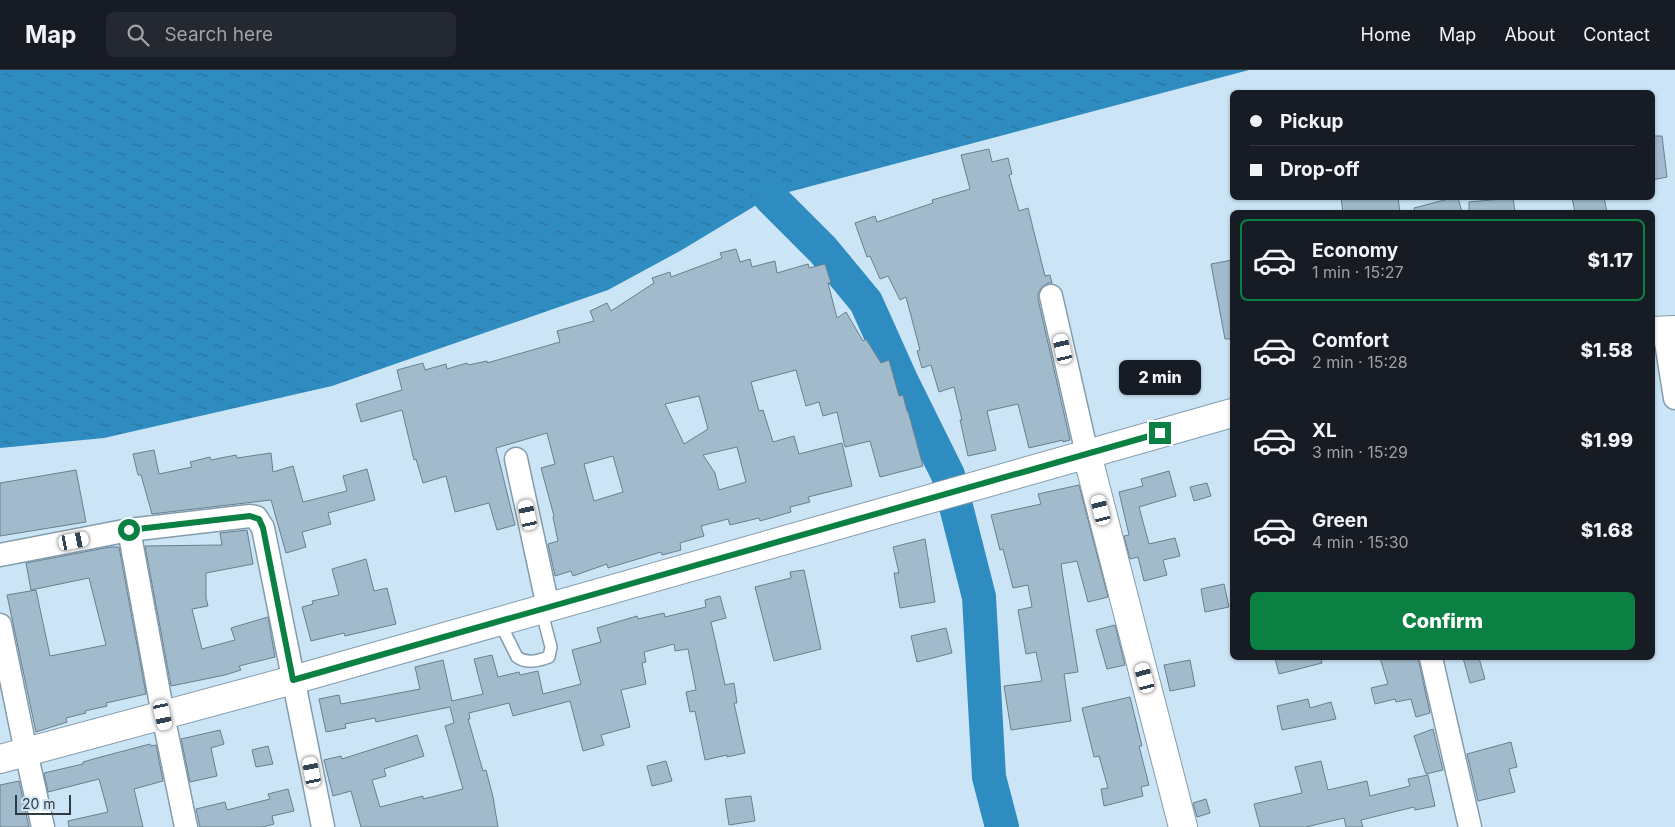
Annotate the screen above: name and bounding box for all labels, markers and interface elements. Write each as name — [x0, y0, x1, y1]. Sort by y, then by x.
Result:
search box — [106, 12, 456, 57]
text: Map — [25, 20, 76, 49]
icon: search — [124, 21, 152, 49]
text: Search here — [164, 23, 273, 46]
text: Home — [1361, 24, 1411, 45]
text: Map — [1439, 24, 1476, 45]
text: About — [1504, 24, 1555, 45]
text: Contact — [1583, 24, 1650, 45]
text: Pickup — [1280, 110, 1343, 133]
text: Drop-off — [1280, 158, 1360, 181]
icon: car — [1252, 238, 1297, 283]
text: Economy — [1312, 239, 1398, 262]
text: $1.17 — [1588, 249, 1633, 272]
text: 1 min · 15:27 — [1312, 262, 1404, 282]
icon: car — [1252, 328, 1297, 373]
text: Comfort — [1312, 329, 1389, 352]
car — [1052, 333, 1073, 365]
text: $1.58 — [1580, 339, 1633, 362]
text: 2 min · 15:28 — [1312, 352, 1408, 372]
callout: 2 min — [1119, 360, 1201, 396]
text: 2 min — [1138, 367, 1182, 387]
icon: car — [1252, 418, 1297, 463]
text: XL — [1312, 419, 1337, 442]
route end — [1149, 422, 1171, 444]
text: $1.99 — [1581, 429, 1633, 452]
text: 3 min · 15:29 — [1312, 442, 1408, 462]
car — [1090, 494, 1111, 526]
car — [517, 499, 538, 531]
icon: car — [1252, 508, 1297, 553]
text: Green — [1312, 509, 1368, 532]
route start — [118, 519, 140, 541]
text: $1.68 — [1581, 519, 1633, 542]
car — [57, 531, 90, 551]
text: 4 min · 15:30 — [1312, 532, 1409, 552]
button: Confirm — [1250, 592, 1635, 650]
car — [1133, 662, 1156, 694]
car — [152, 699, 173, 731]
car — [301, 756, 322, 788]
scale bar — [15, 792, 71, 815]
text: 20 m — [22, 795, 56, 812]

